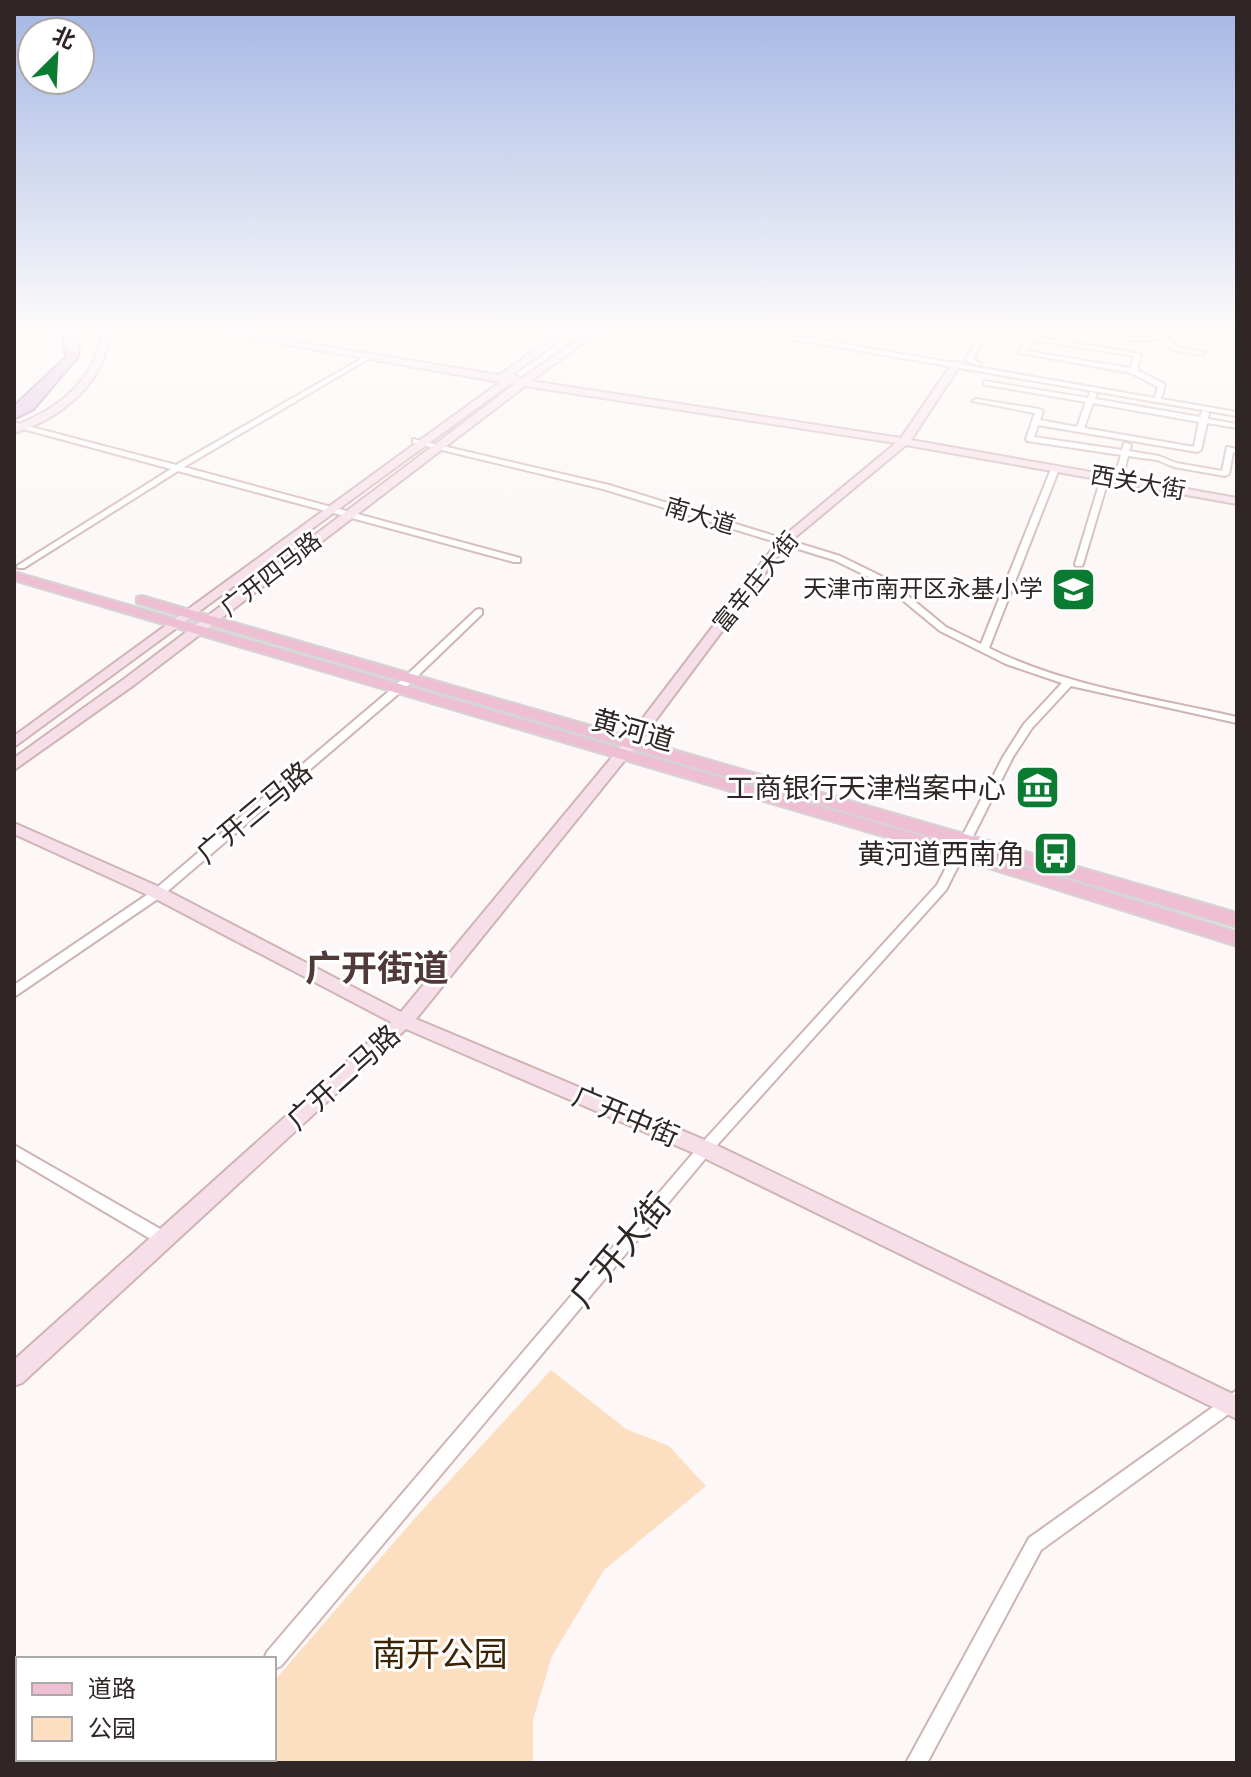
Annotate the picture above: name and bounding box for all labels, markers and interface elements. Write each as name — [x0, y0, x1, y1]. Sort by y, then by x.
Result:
north arrow — [16, 16, 96, 96]
text: 北 — [48, 19, 81, 57]
street label: 西关大街 — [1088, 457, 1188, 508]
street label: 南大道 — [661, 488, 740, 543]
street label: 广开四马路 — [213, 523, 329, 624]
street label: 富辛庄大街 — [704, 524, 807, 639]
school or university icon: 天津市南开区永基小学 — [1050, 565, 1098, 613]
place label: 天津市南开区永基小学 — [803, 571, 1043, 606]
street label: 黄河道 — [587, 699, 679, 762]
street label: 广开三马路 — [188, 752, 321, 873]
museum icon: 工商银行天津档案中心 — [1013, 764, 1061, 812]
place label: 工商银行天津档案中心 — [726, 768, 1006, 809]
bus stop icon: 黄河道西南角 — [1032, 830, 1080, 878]
place label: 黄河道西南角 — [857, 834, 1025, 875]
district label: 广开街道 — [305, 942, 449, 994]
street label: 广开二马路 — [278, 1015, 409, 1139]
street label: 广开中街 — [566, 1076, 685, 1157]
street label: 广开大街 — [558, 1182, 683, 1318]
park label: 南开公园 — [372, 1630, 508, 1679]
legend — [16, 1657, 276, 1761]
text: 道路 — [88, 1671, 136, 1706]
text: 公园 — [88, 1711, 136, 1746]

